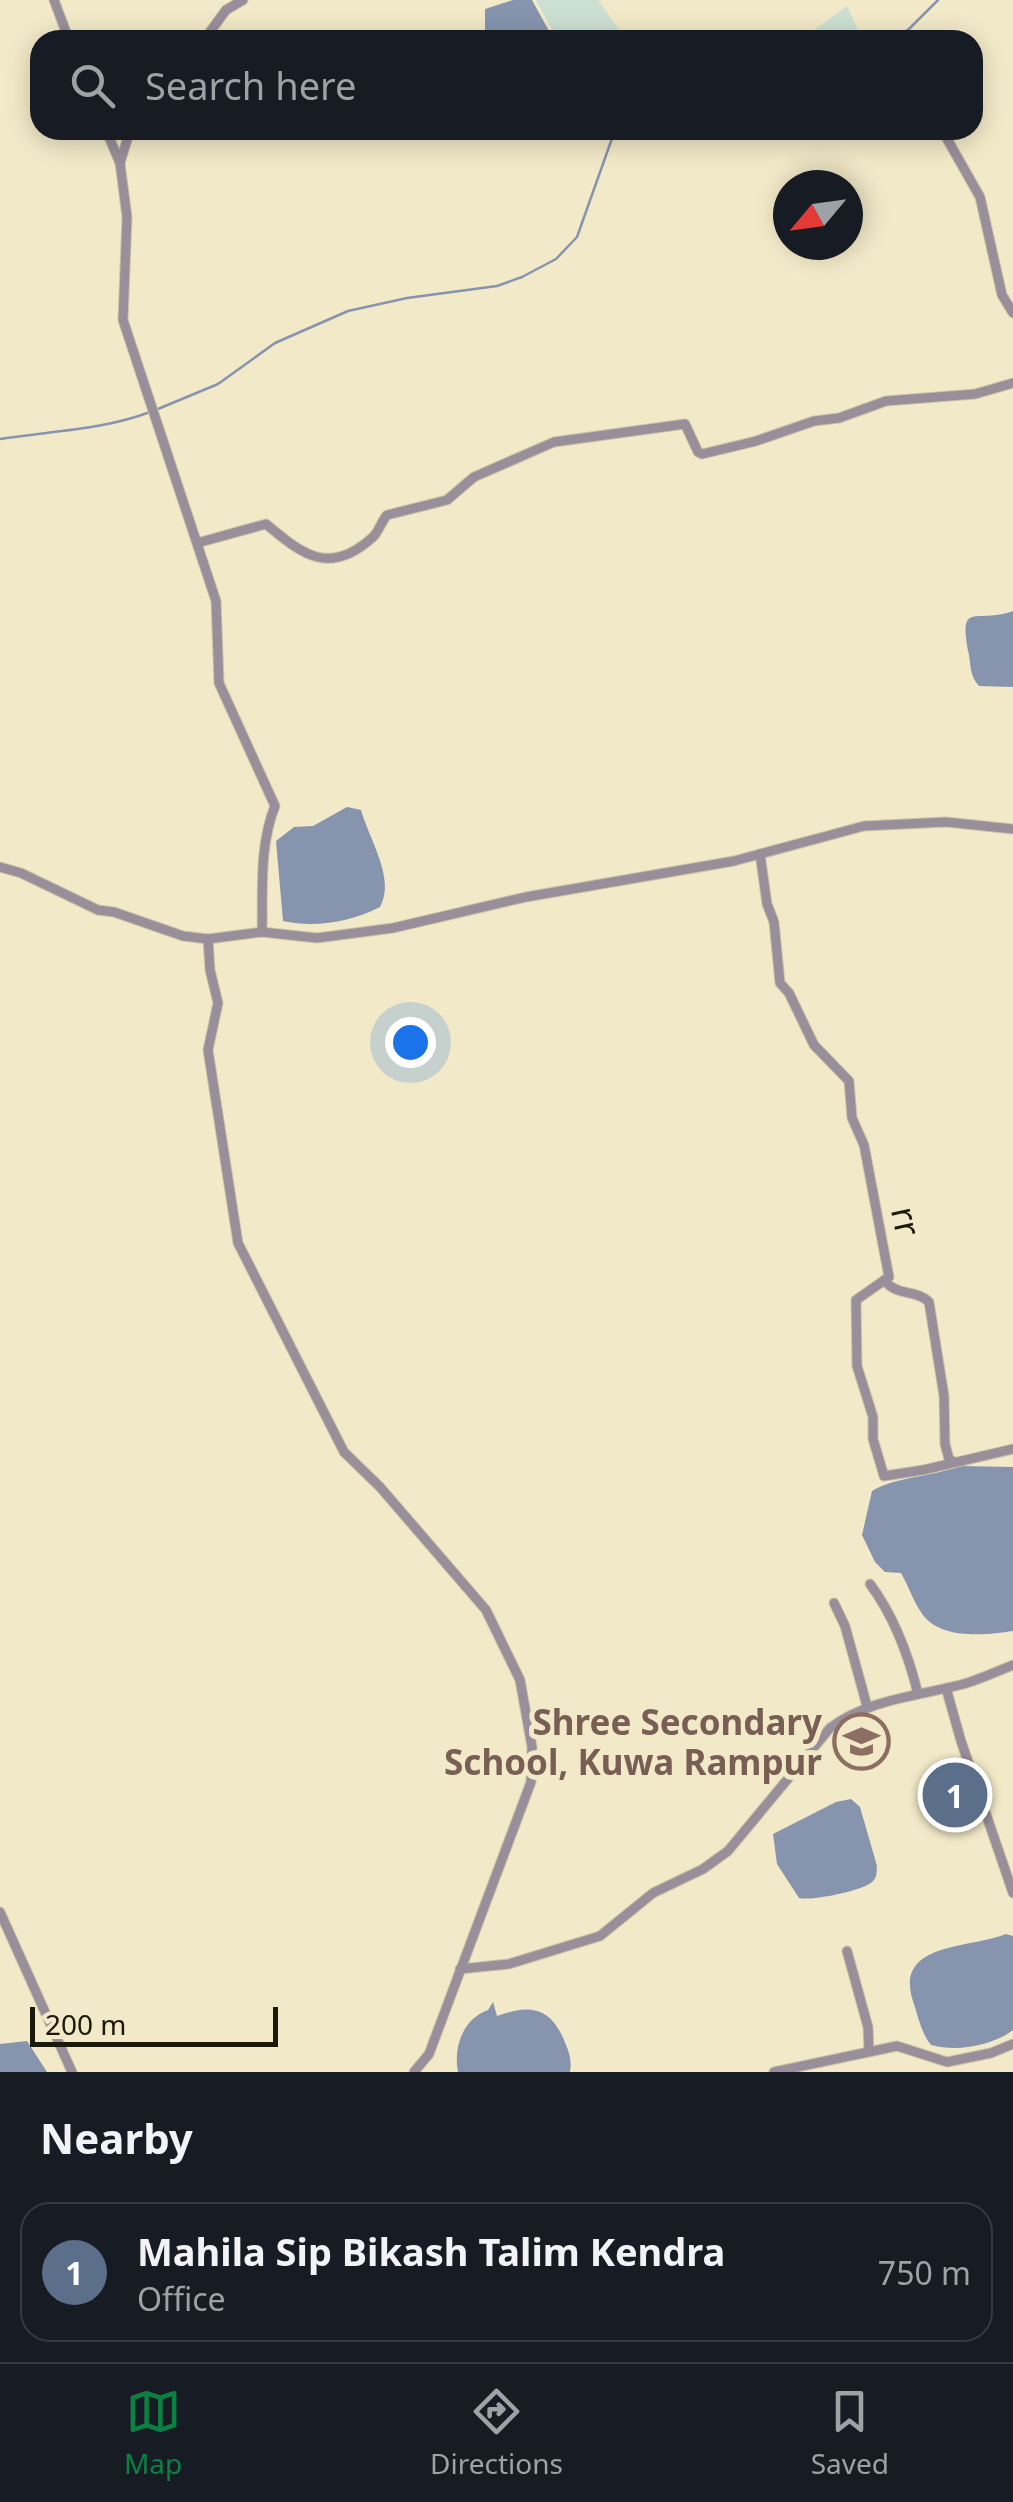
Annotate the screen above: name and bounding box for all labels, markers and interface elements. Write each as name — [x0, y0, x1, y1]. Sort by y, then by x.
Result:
search box — [30, 30, 983, 140]
icon: search — [65, 58, 120, 113]
text: Search here — [145, 59, 356, 111]
north arrow — [773, 170, 863, 260]
your location — [385, 1017, 436, 1068]
street label: rr — [881, 1202, 933, 1240]
place label: Shree Secondary School, Kuwa Rampur — [444, 1698, 822, 1785]
school or university icon: Shree Secondary School, Kuwa Rampur — [831, 1711, 891, 1771]
pin: 1 — [922, 1758, 988, 1832]
scale bar — [30, 2002, 278, 2046]
text: 200 m — [45, 2005, 127, 2043]
text: Nearby — [40, 2109, 193, 2166]
text: Mahila Sip Bikash Talim Kendra — [137, 2225, 725, 2277]
text: 1 — [65, 2251, 84, 2294]
text: 750 m — [878, 2251, 971, 2294]
text: Office — [137, 2277, 226, 2320]
tab: Map — [124, 2384, 182, 2482]
tab: Directions — [430, 2384, 563, 2482]
tab: Saved — [811, 2384, 889, 2482]

